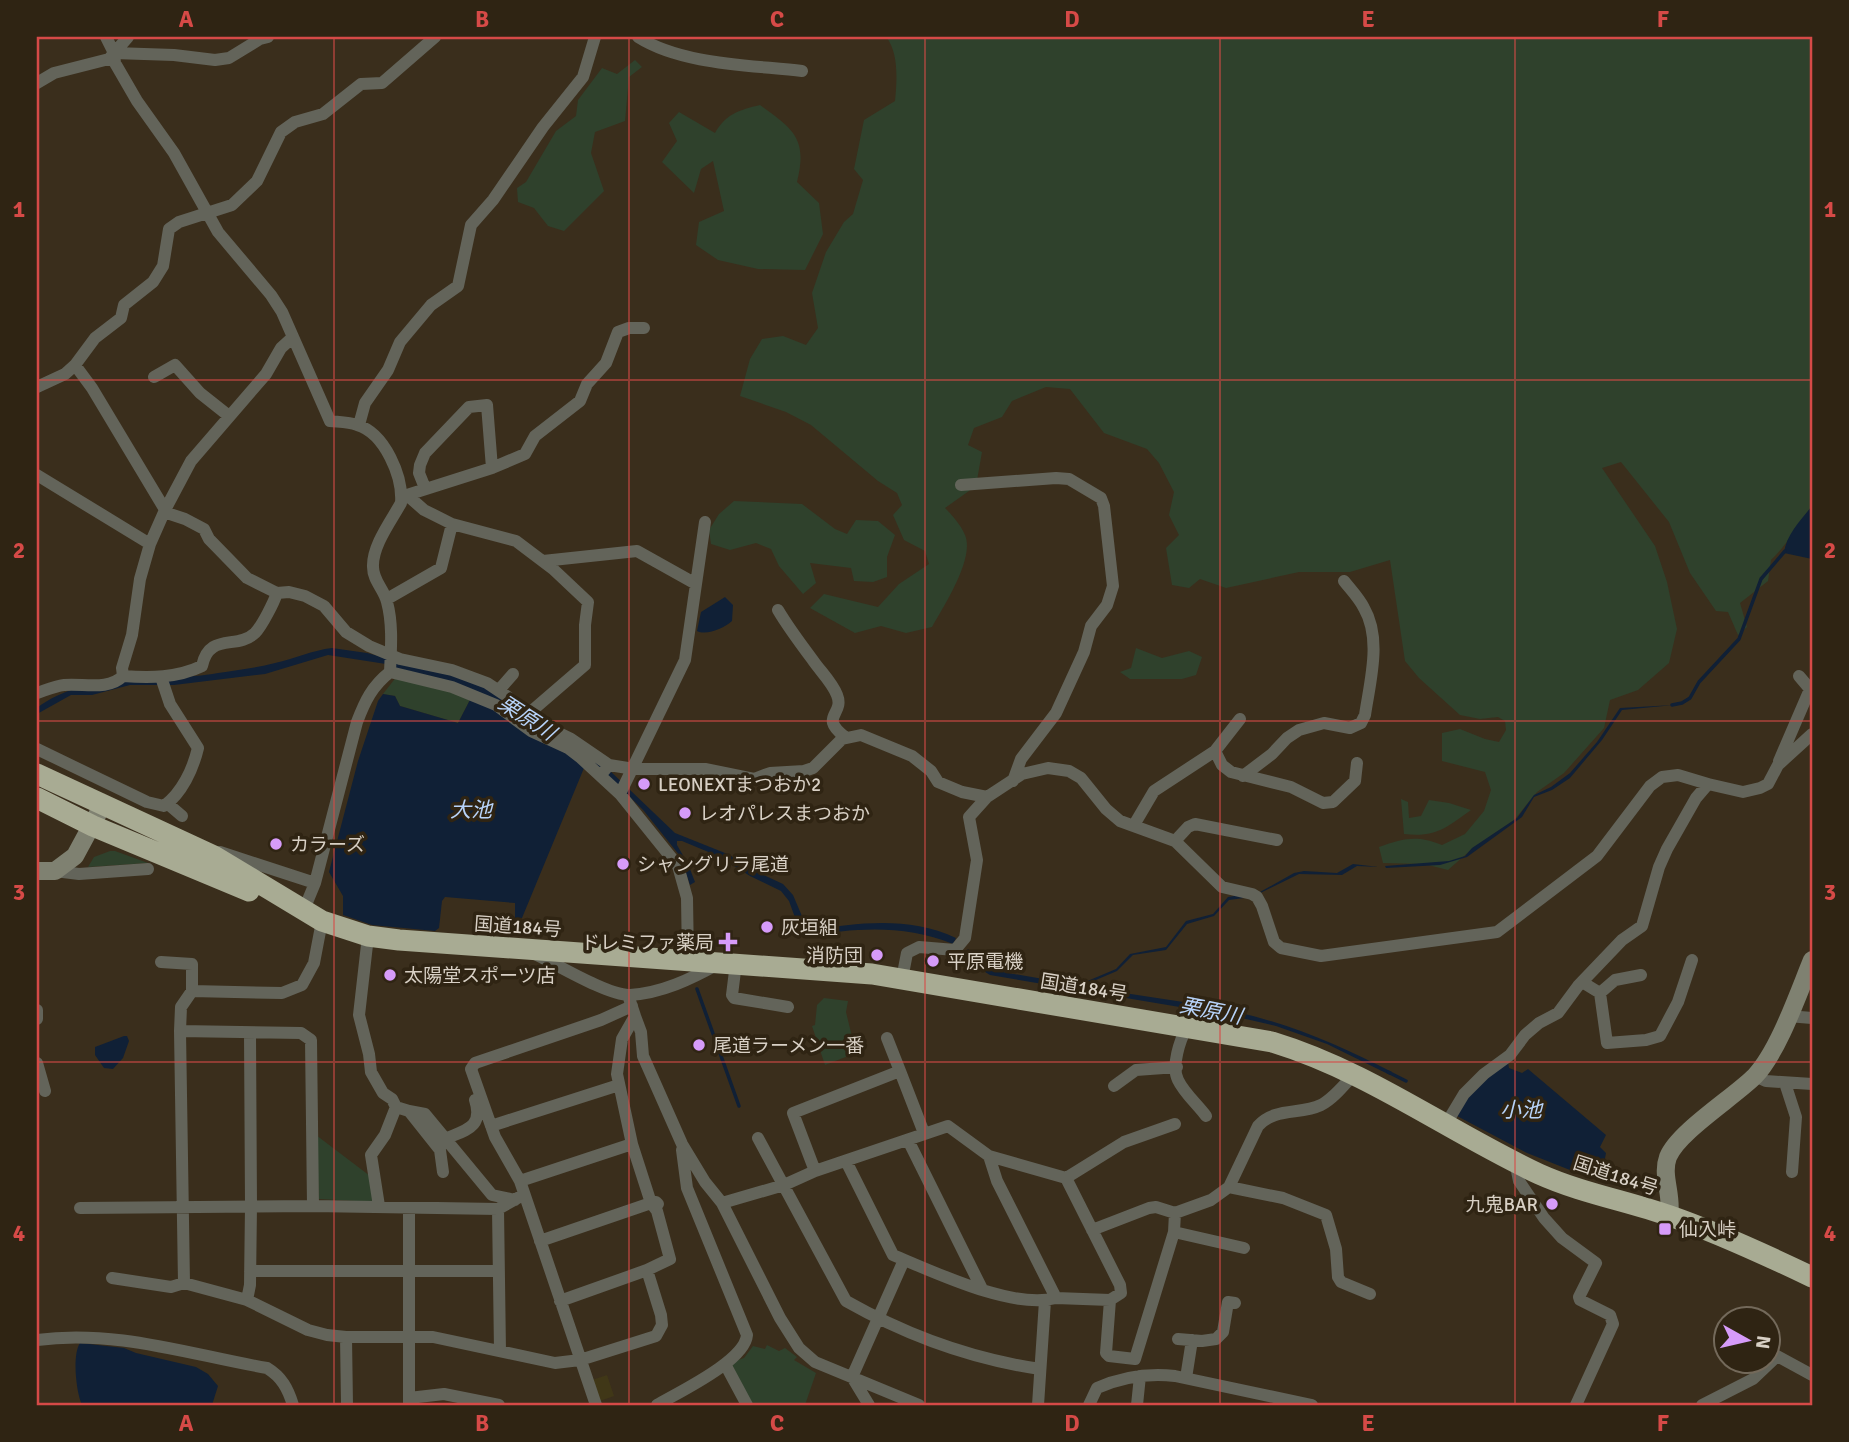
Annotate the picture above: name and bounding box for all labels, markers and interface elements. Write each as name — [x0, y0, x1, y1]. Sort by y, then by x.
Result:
text: A — [179, 5, 194, 34]
text: B — [475, 5, 489, 34]
text: C — [770, 5, 784, 34]
text: D — [1064, 5, 1080, 34]
text: E — [1361, 5, 1375, 34]
text: F — [1657, 5, 1669, 34]
text: 1 — [13, 195, 25, 224]
text: 1 — [1824, 195, 1836, 224]
text: 2 — [13, 536, 25, 565]
text: 2 — [1824, 536, 1836, 565]
water label: 栗原川 — [494, 690, 562, 747]
place label: LEONEXTまつおか2 — [658, 773, 821, 797]
marker: LEONEXTまつおか2 — [636, 776, 652, 792]
water label: 大池 — [450, 797, 494, 823]
place label: レオパレスまつおか — [699, 802, 870, 826]
marker: レオパレスまつおか — [677, 805, 693, 821]
place label: カラーズ — [290, 833, 365, 857]
marker: カラーズ — [268, 836, 284, 852]
place label: シャングリラ尾道 — [637, 853, 789, 877]
marker: シャングリラ尾道 — [615, 856, 631, 872]
text: 3 — [13, 878, 25, 907]
text: 3 — [1824, 878, 1836, 907]
street label: 国道184号 — [473, 912, 563, 942]
place label: 灰垣組 — [781, 916, 838, 940]
marker: 灰垣組 — [759, 919, 775, 935]
place label: ドレミファ薬局 — [581, 931, 714, 955]
marker: ドレミファ薬局 — [720, 934, 736, 950]
place label: 消防団 — [806, 944, 863, 968]
marker: 消防団 — [869, 947, 885, 963]
place label: 平原電機 — [947, 950, 1023, 974]
marker: 平原電機 — [925, 953, 941, 969]
place label: 太陽堂スポーツ店 — [404, 964, 556, 988]
marker: 太陽堂スポーツ店 — [382, 967, 398, 983]
street label: 国道184号 — [1039, 969, 1129, 1007]
water label: 栗原川 — [1178, 992, 1246, 1030]
place label: 尾道ラーメン一番 — [713, 1034, 864, 1058]
marker: 尾道ラーメン一番 — [691, 1037, 707, 1053]
water label: 小池 — [1500, 1097, 1544, 1123]
street label: 国道184号 — [1570, 1151, 1661, 1201]
place label: 九鬼BAR — [1465, 1193, 1538, 1217]
marker: 九鬼BAR — [1544, 1196, 1560, 1212]
place label: 仙入峠 — [1679, 1218, 1736, 1242]
text: 4 — [13, 1219, 25, 1248]
text: 4 — [1824, 1219, 1836, 1248]
marker: 仙入峠 — [1657, 1221, 1673, 1237]
north arrow — [1713, 1306, 1783, 1376]
text: N — [1750, 1334, 1776, 1350]
text: A — [179, 1409, 194, 1438]
text: B — [475, 1409, 489, 1438]
text: C — [770, 1409, 784, 1438]
text: D — [1064, 1409, 1080, 1438]
text: E — [1361, 1409, 1375, 1438]
text: F — [1657, 1409, 1669, 1438]

